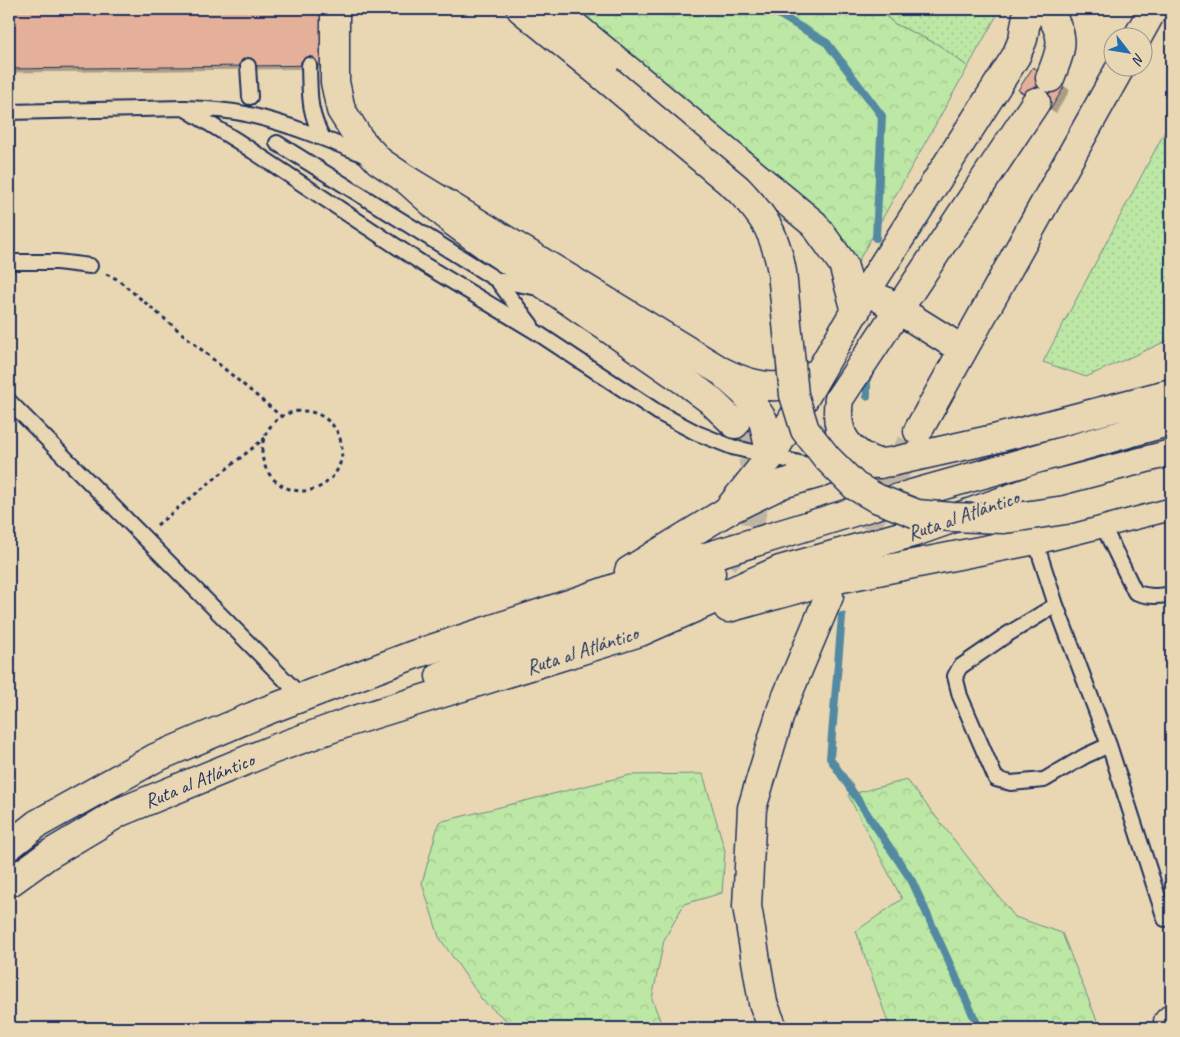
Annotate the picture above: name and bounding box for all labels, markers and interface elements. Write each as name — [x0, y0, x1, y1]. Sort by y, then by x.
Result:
north arrow — [1102, 28, 1152, 78]
text: N — [1128, 50, 1148, 69]
street label: Ruta al Atlántico — [904, 484, 1024, 546]
street label: Ruta al Atlántico — [523, 620, 643, 680]
street label: Ruta al Atlántico — [141, 746, 259, 814]

